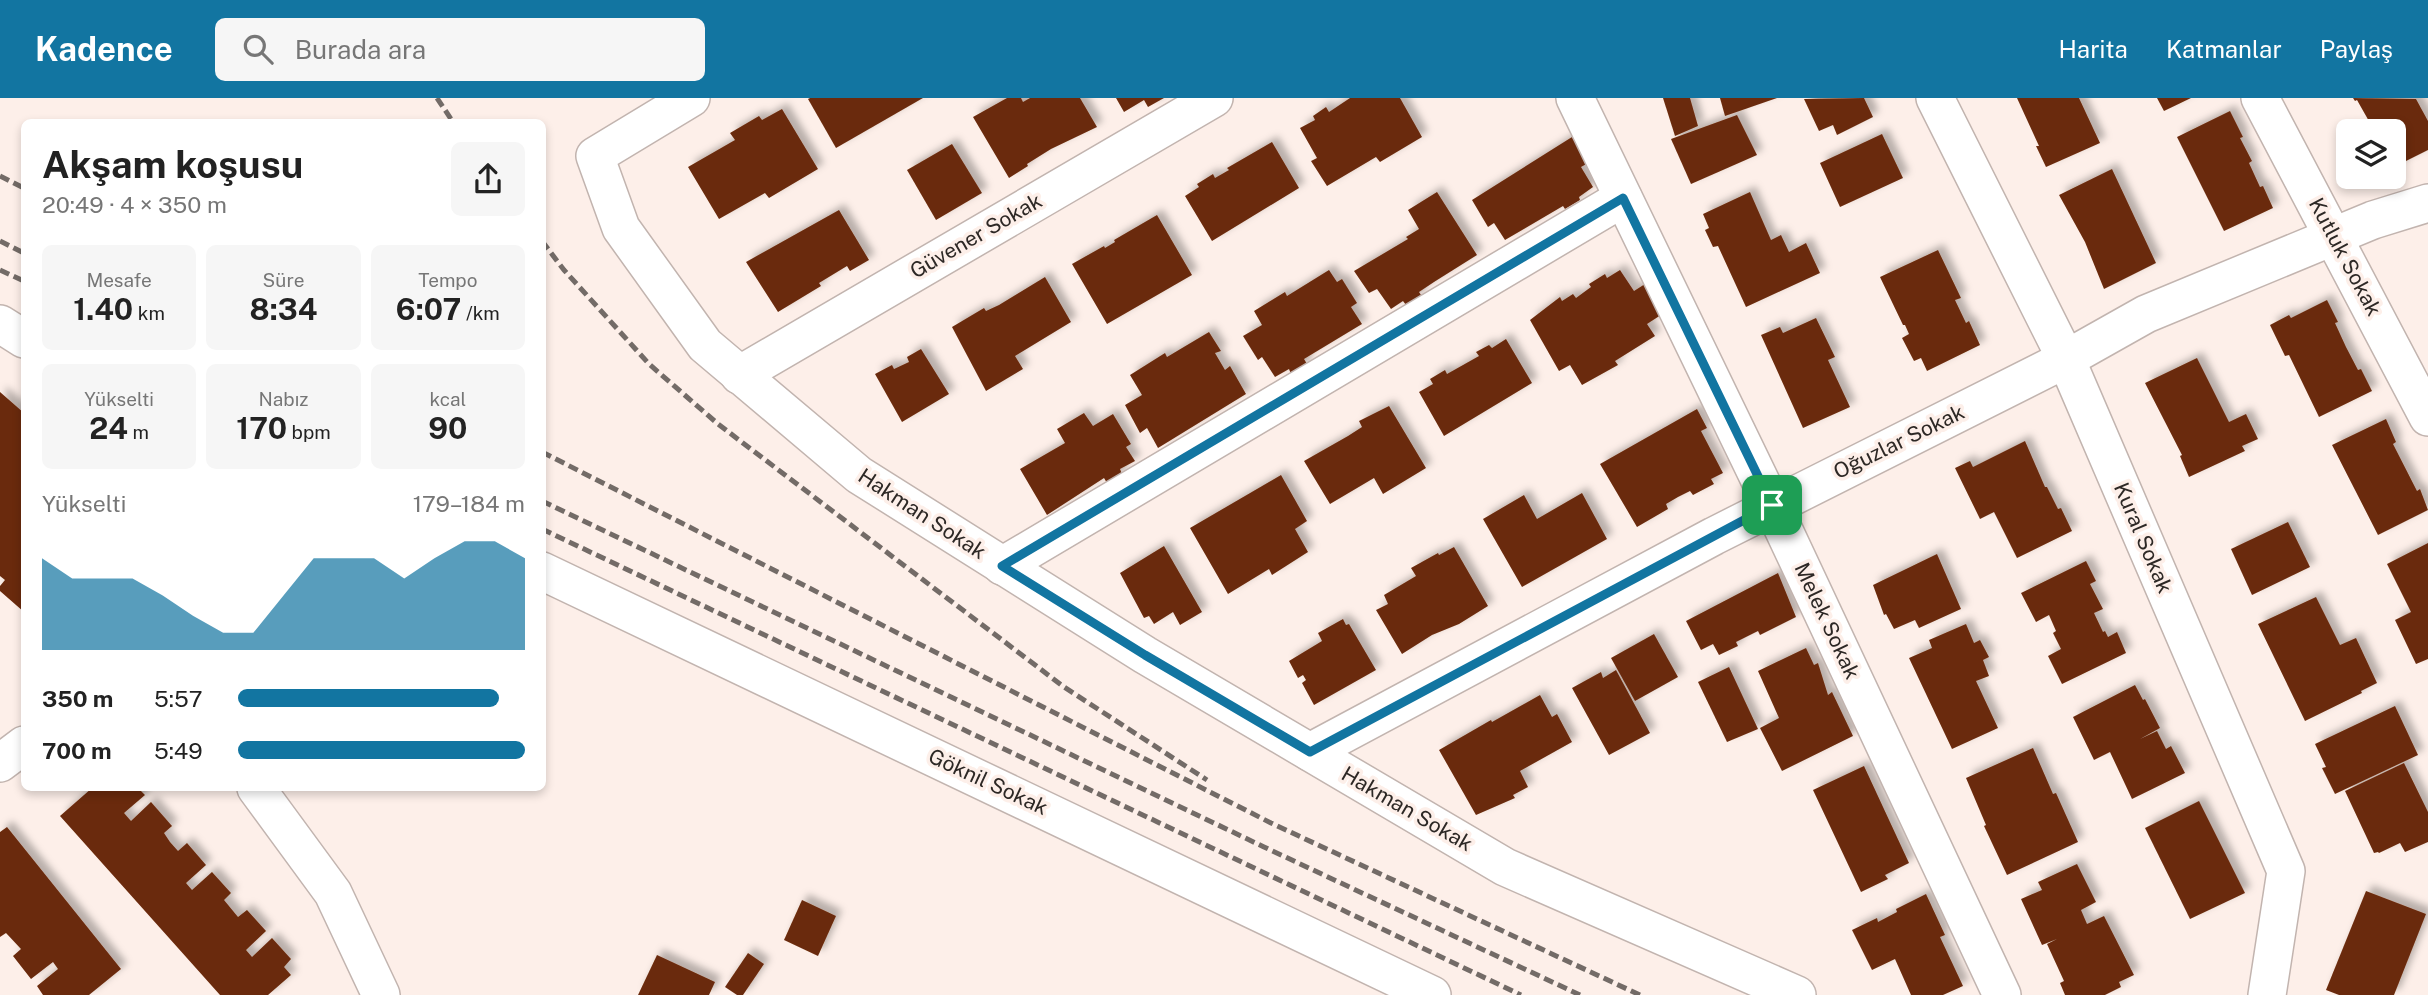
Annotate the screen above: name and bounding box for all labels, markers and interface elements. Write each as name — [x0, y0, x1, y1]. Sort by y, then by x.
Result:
search box — [215, 18, 705, 81]
text: Kadence — [35, 30, 173, 68]
icon: search — [239, 30, 277, 68]
text: Burada ara — [295, 34, 426, 65]
text: Harita — [2059, 35, 2128, 63]
text: Katmanlar — [2166, 35, 2282, 63]
text: Paylaş — [2320, 35, 2393, 63]
map controls — [2336, 119, 2406, 189]
button: layers — [2336, 119, 2406, 189]
text: Akşam koşusu — [42, 142, 303, 187]
button: share — [451, 142, 525, 216]
street label: Güvener Sokak — [905, 188, 1046, 283]
text: 20:49 · 4 × 350 m — [42, 191, 227, 218]
street label: Kutluk Sokak — [2304, 193, 2387, 320]
text: Mesafe — [86, 269, 152, 291]
text: Süre — [263, 269, 304, 291]
text: Tempo — [418, 269, 477, 291]
text: 1.40 — [73, 291, 133, 327]
text: 8:34 — [250, 291, 317, 327]
text: 6:07 — [396, 291, 461, 327]
text: km — [133, 302, 165, 324]
text: /km — [461, 302, 500, 324]
text: Yükselti — [84, 388, 154, 410]
text: Nabız — [259, 388, 308, 410]
text: kcal — [429, 388, 466, 410]
street label: Oğuzlar Sokak — [1829, 399, 1968, 484]
text: 24 — [89, 410, 128, 446]
text: 170 — [236, 410, 287, 446]
text: 90 — [428, 410, 467, 446]
text: m — [128, 421, 149, 443]
text: bpm — [287, 421, 331, 443]
street label: Hakman Sokak — [854, 463, 991, 564]
pin — [1742, 475, 1802, 535]
street label: Kural Sokak — [2109, 479, 2178, 597]
icon: arrive — [1753, 486, 1791, 524]
text: Yükselti — [42, 490, 126, 517]
text: 179–184 m — [413, 490, 525, 517]
street label: Melek Sokak — [1790, 558, 1865, 683]
text: 350 m — [42, 685, 113, 712]
text: 5:57 — [154, 685, 202, 712]
text: 700 m — [42, 737, 112, 764]
text: 5:49 — [154, 737, 203, 764]
street label: Göknil Sokak — [925, 743, 1052, 820]
street label: Hakman Sokak — [1337, 761, 1477, 856]

